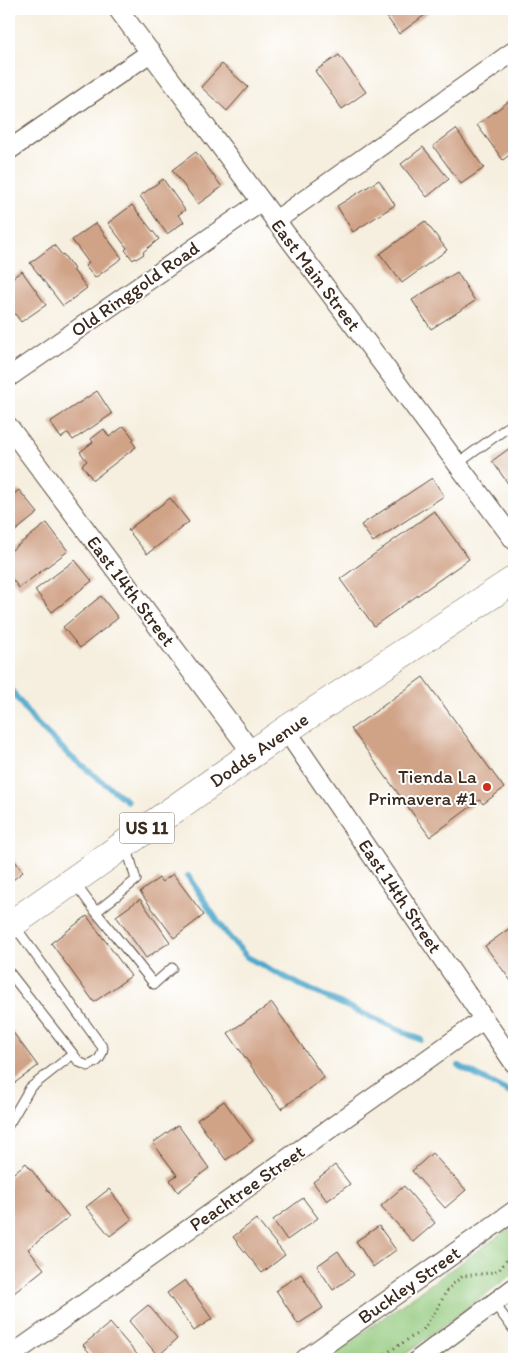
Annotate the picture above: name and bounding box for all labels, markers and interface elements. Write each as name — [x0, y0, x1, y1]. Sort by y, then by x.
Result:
street label: East Main Street — [266, 214, 366, 336]
street label: Old Ringgold Road — [67, 236, 203, 342]
street label: East 14th Street — [82, 531, 180, 651]
street label: Dodds Avenue — [205, 708, 313, 792]
place label: Tienda La Primavera #1 — [368, 765, 477, 810]
marker: Tienda La Primavera #1 — [481, 781, 493, 793]
road number: US 11 — [120, 812, 174, 844]
street label: East 14th Street — [353, 835, 447, 957]
street label: Peachtree Street — [185, 1140, 309, 1236]
street label: Buckley Street — [353, 1241, 465, 1329]

